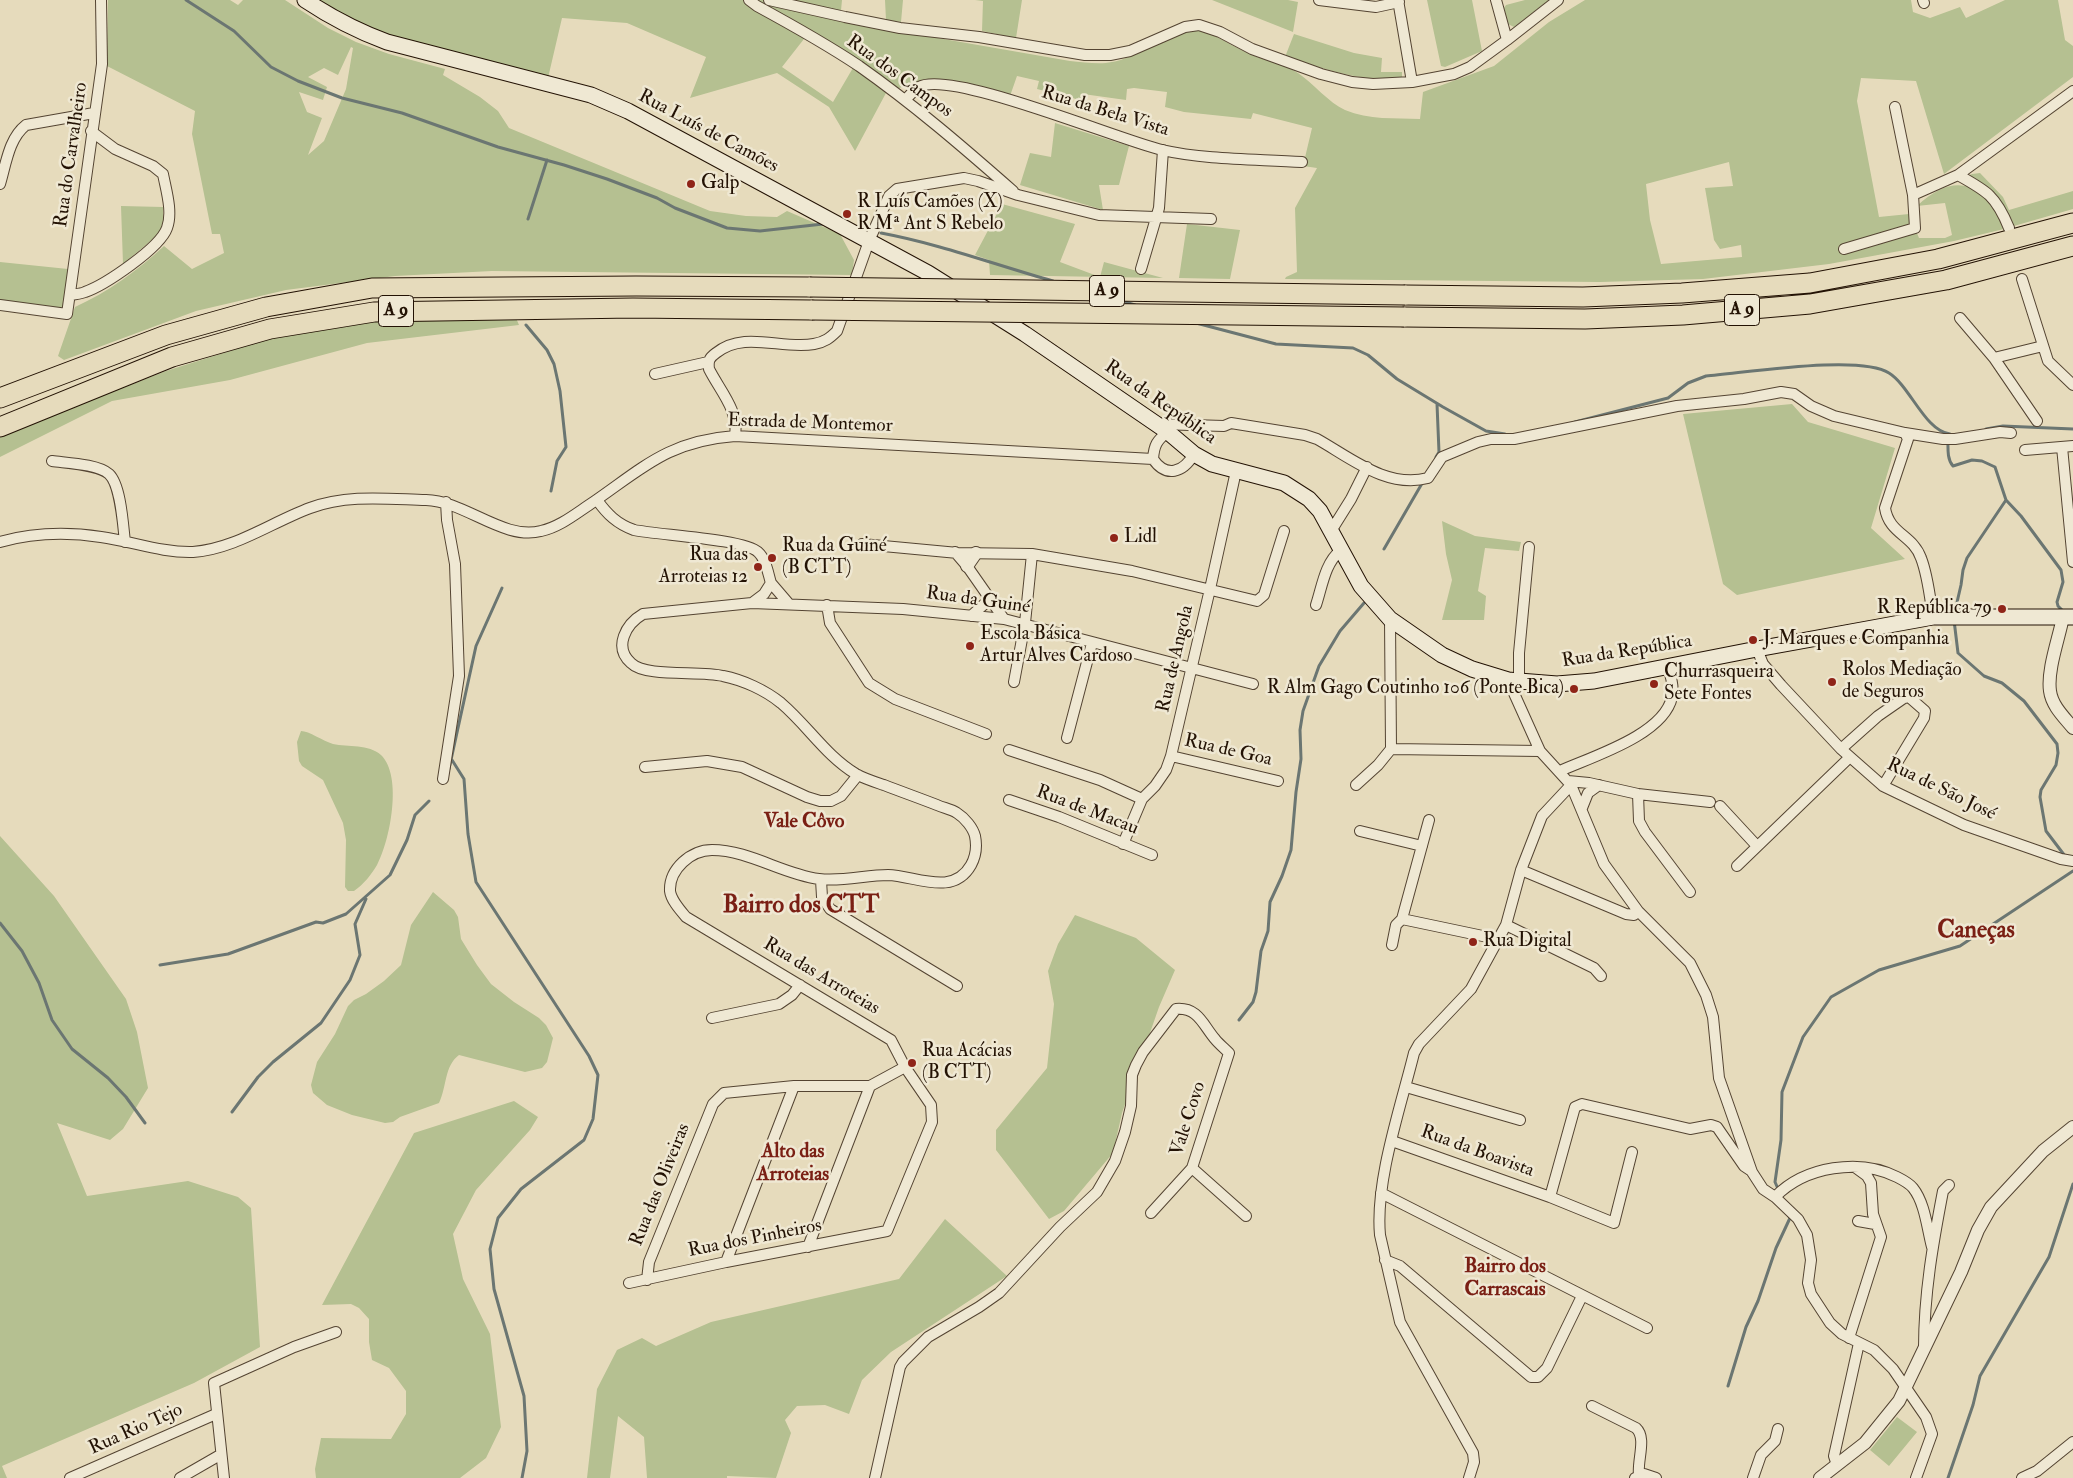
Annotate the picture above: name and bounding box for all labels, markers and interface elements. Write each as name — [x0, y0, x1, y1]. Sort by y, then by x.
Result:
street label: Rua dos Campos — [841, 31, 957, 123]
street label: Rua do Carvalheiro — [51, 81, 93, 229]
street label: Rua da Bela Vista — [1038, 82, 1172, 142]
street label: Rua Luís de Camões — [634, 85, 782, 179]
place label: Galp — [701, 173, 739, 195]
marker: Galp — [685, 178, 697, 190]
place label: R Luís Camões (X) R Mª Ant S Rebelo — [857, 192, 1003, 236]
marker: R Luís Camões (X) R Mª Ant S Rebelo — [841, 208, 853, 220]
road number: A 9 — [1090, 276, 1124, 306]
road number: A 9 — [1724, 294, 1760, 326]
road number: A 9 — [378, 296, 414, 326]
street label: Rua da República — [1100, 356, 1220, 450]
street label: Estrada de Montemor — [727, 410, 893, 438]
place label: Lidl — [1124, 527, 1157, 549]
marker: Lidl — [1108, 532, 1120, 544]
place label: Rua da Guiné (B CTT) — [782, 536, 887, 580]
place label: Rua das Arroteias 12 — [659, 545, 748, 589]
marker: Rua da Guiné (B CTT) — [766, 552, 778, 564]
marker: Rua das Arroteias 12 — [752, 561, 764, 573]
street label: Rua da Guiné — [925, 582, 1031, 620]
place label: R República 79 — [1877, 598, 1992, 620]
street label: Rua de Angola — [1153, 603, 1199, 715]
marker: R República 79 — [1996, 603, 2008, 615]
place label: Escola Básica Artur Alves Cardoso — [980, 624, 1132, 668]
place label: J. Marques e Companhia — [1763, 629, 1949, 651]
street label: Rua da República — [1560, 630, 1694, 674]
marker: J. Marques e Companhia — [1747, 634, 1759, 646]
marker: Escola Básica Artur Alves Cardoso — [964, 640, 976, 652]
place label: Rolos Mediação de Seguros — [1842, 660, 1962, 704]
place label: Churrasqueira Sete Fontes — [1664, 662, 1774, 706]
marker: Rolos Mediação de Seguros — [1826, 676, 1838, 688]
place label: R Alm Gago Coutinho 106 (Ponte Bica) — [1267, 678, 1564, 700]
marker: Churrasqueira Sete Fontes — [1648, 678, 1660, 690]
marker: R Alm Gago Coutinho 106 (Ponte Bica) — [1568, 683, 1580, 695]
street label: Rua de Goa — [1182, 730, 1274, 772]
street label: Rua de São José — [1883, 754, 1999, 826]
street label: Rua de Macau — [1033, 781, 1141, 841]
district label: Vale Côvo — [764, 811, 844, 835]
district label: Bairro dos CTT — [723, 893, 879, 921]
district label: Caneças — [1937, 918, 2015, 946]
place label: Rua Digital — [1483, 931, 1572, 953]
street label: Rua das Arroteias — [759, 933, 883, 1021]
marker: Rua Digital — [1467, 936, 1479, 948]
place label: Rua Acácias (B CTT) — [922, 1041, 1012, 1085]
marker: Rua Acácias (B CTT) — [906, 1057, 918, 1069]
street label: Vale Covo — [1166, 1079, 1212, 1159]
street label: Rua das Oliveiras — [626, 1120, 696, 1250]
street label: Rua da Boavista — [1417, 1121, 1537, 1183]
district label: Alto das Arroteias — [757, 1141, 829, 1188]
street label: Rua dos Pinheiros — [686, 1215, 824, 1263]
district label: Bairro dos Carrascais — [1464, 1256, 1546, 1303]
street label: Rua Rio Tejo — [86, 1399, 186, 1461]

